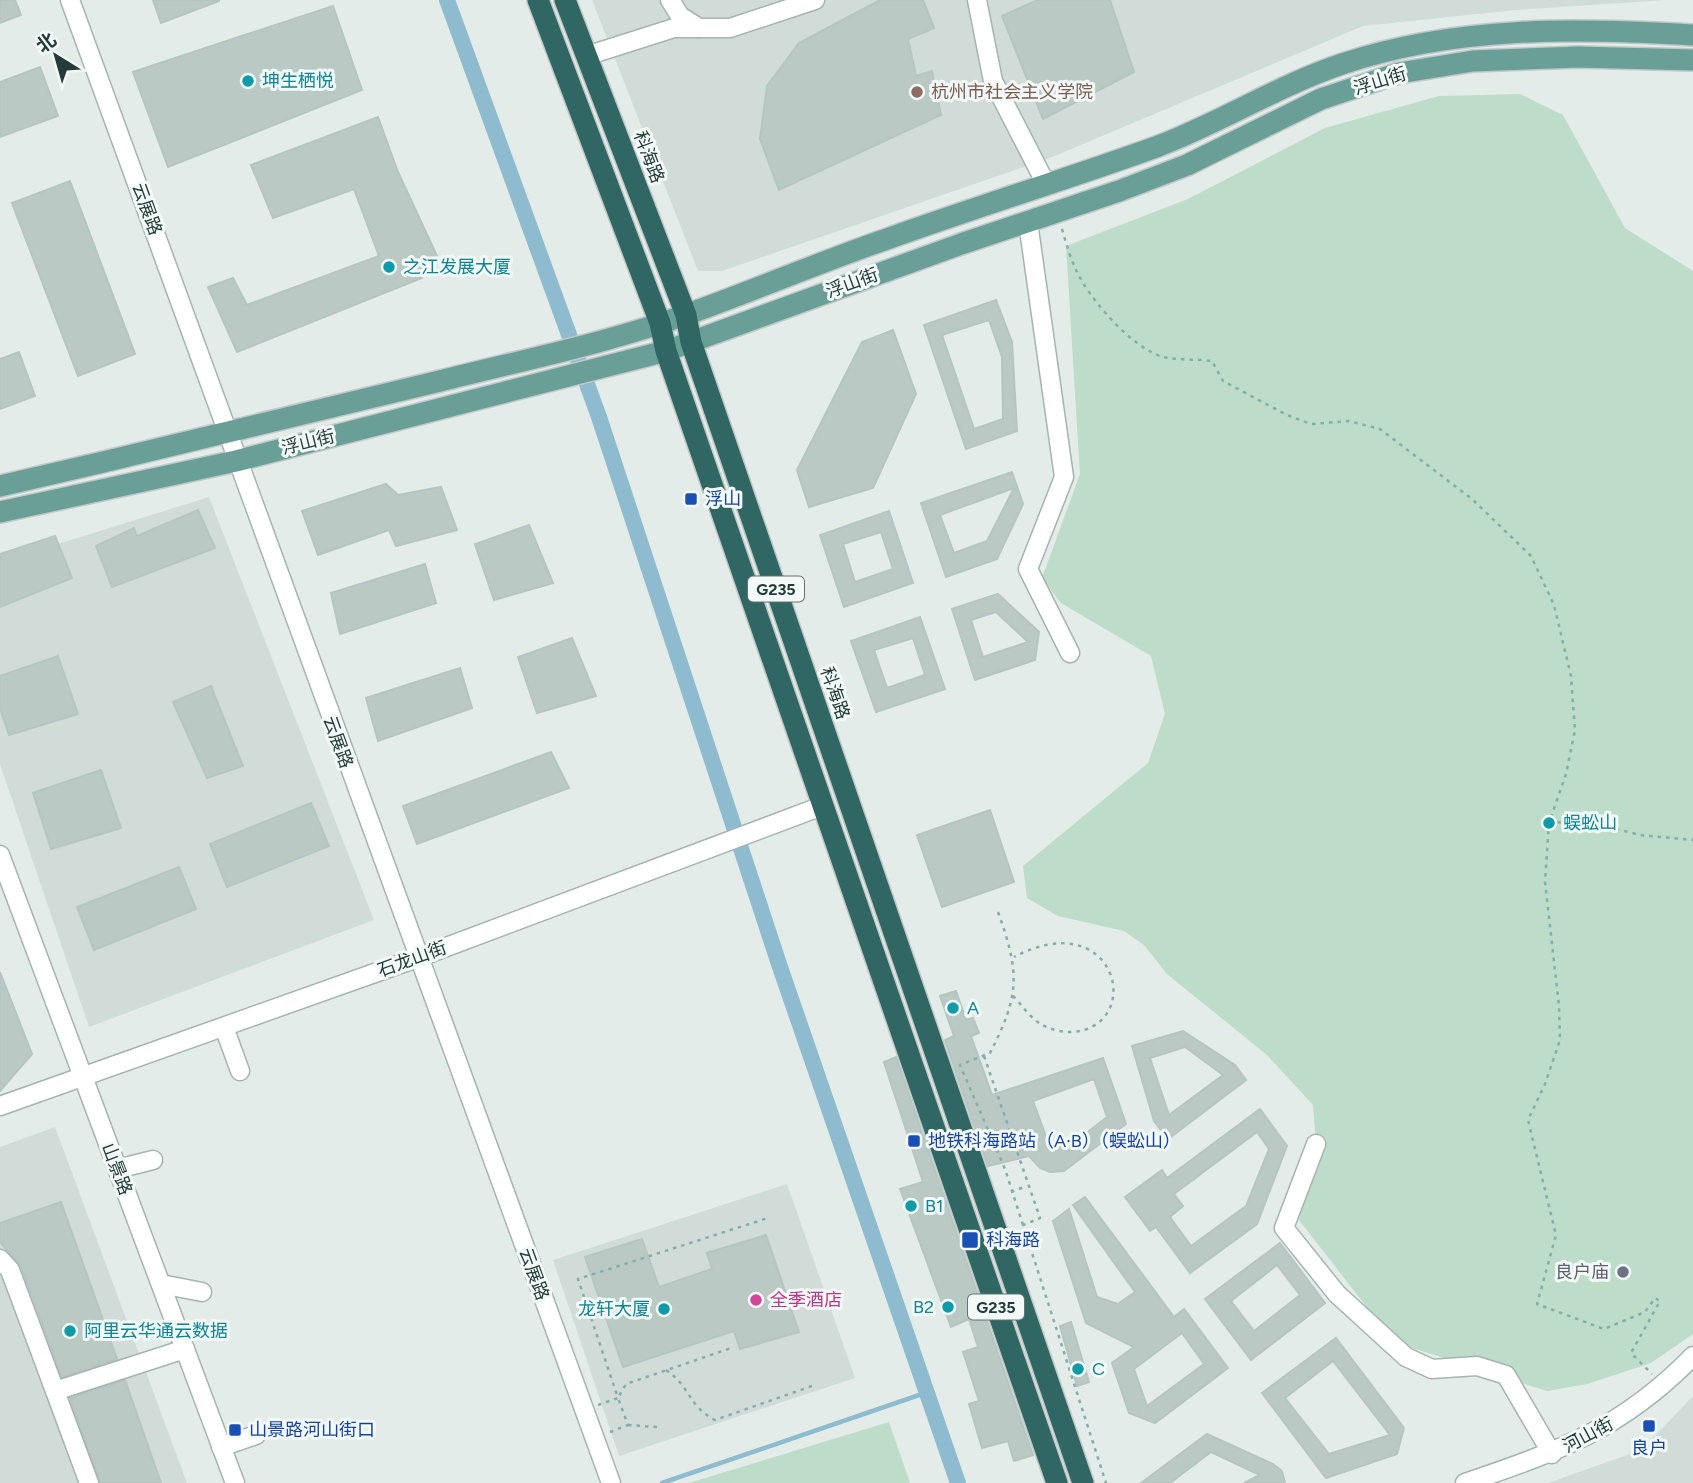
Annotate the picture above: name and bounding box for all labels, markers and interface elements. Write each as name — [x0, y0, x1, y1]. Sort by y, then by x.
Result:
north arrow — [21, 21, 91, 91]
text: 北 — [32, 28, 61, 58]
street label: 浮山街 — [1351, 63, 1409, 99]
place label: 坤生栖悦 — [262, 70, 334, 92]
marker: 坤生栖悦 — [240, 73, 256, 89]
place label: 杭州市社会主义学院 — [931, 81, 1093, 103]
marker: 杭州市社会主义学院 — [909, 84, 925, 100]
street label: 科海路 — [629, 128, 669, 186]
street label: 云展路 — [127, 180, 167, 238]
place label: 之江发展大厦 — [403, 256, 511, 278]
marker: 之江发展大厦 — [381, 259, 397, 275]
street label: 浮山街 — [823, 263, 881, 303]
street label: 浮山街 — [279, 425, 337, 459]
place label: 浮山 — [705, 488, 741, 510]
marker: 浮山 — [683, 491, 699, 507]
road number: G235 — [748, 576, 804, 602]
street label: 科海路 — [816, 664, 854, 722]
street label: 云展路 — [318, 713, 358, 771]
place label: 蜈蚣山 — [1563, 812, 1617, 834]
marker: 蜈蚣山 — [1541, 815, 1557, 831]
street label: 石龙山街 — [374, 936, 450, 982]
place label: A — [967, 997, 979, 1019]
marker: A — [945, 1000, 961, 1016]
place label: 地铁科海路站（A·B）（蜈蚣山） — [928, 1130, 1181, 1152]
marker: 地铁科海路站（A·B）（蜈蚣山） — [906, 1133, 922, 1149]
street label: 山景路 — [97, 1140, 137, 1198]
place label: B1 — [925, 1195, 943, 1217]
marker: B1 — [903, 1198, 919, 1214]
place label: 科海路 — [986, 1229, 1040, 1251]
marker: 科海路 — [960, 1230, 980, 1250]
street label: 云展路 — [514, 1245, 554, 1303]
place label: 良户庙 — [1555, 1261, 1609, 1283]
marker: 良户庙 — [1615, 1264, 1631, 1280]
place label: 全季酒店 — [770, 1289, 842, 1311]
marker: 全季酒店 — [748, 1292, 764, 1308]
road number: G235 — [968, 1294, 1024, 1320]
place label: B2 — [913, 1296, 934, 1318]
place label: 龙轩大厦 — [578, 1298, 650, 1320]
marker: B2 — [940, 1299, 956, 1315]
marker: 龙轩大厦 — [656, 1301, 672, 1317]
place label: 阿里云华通云数据 — [84, 1320, 228, 1342]
marker: 阿里云华通云数据 — [62, 1323, 78, 1339]
place label: C — [1092, 1358, 1105, 1380]
marker: C — [1070, 1361, 1086, 1377]
street label: 河山街 — [1559, 1413, 1617, 1457]
marker: 良户 — [1641, 1418, 1657, 1434]
place label: 山景路河山街口 — [249, 1419, 375, 1441]
marker: 山景路河山街口 — [227, 1422, 243, 1438]
place label: 良户 — [1631, 1437, 1667, 1459]

